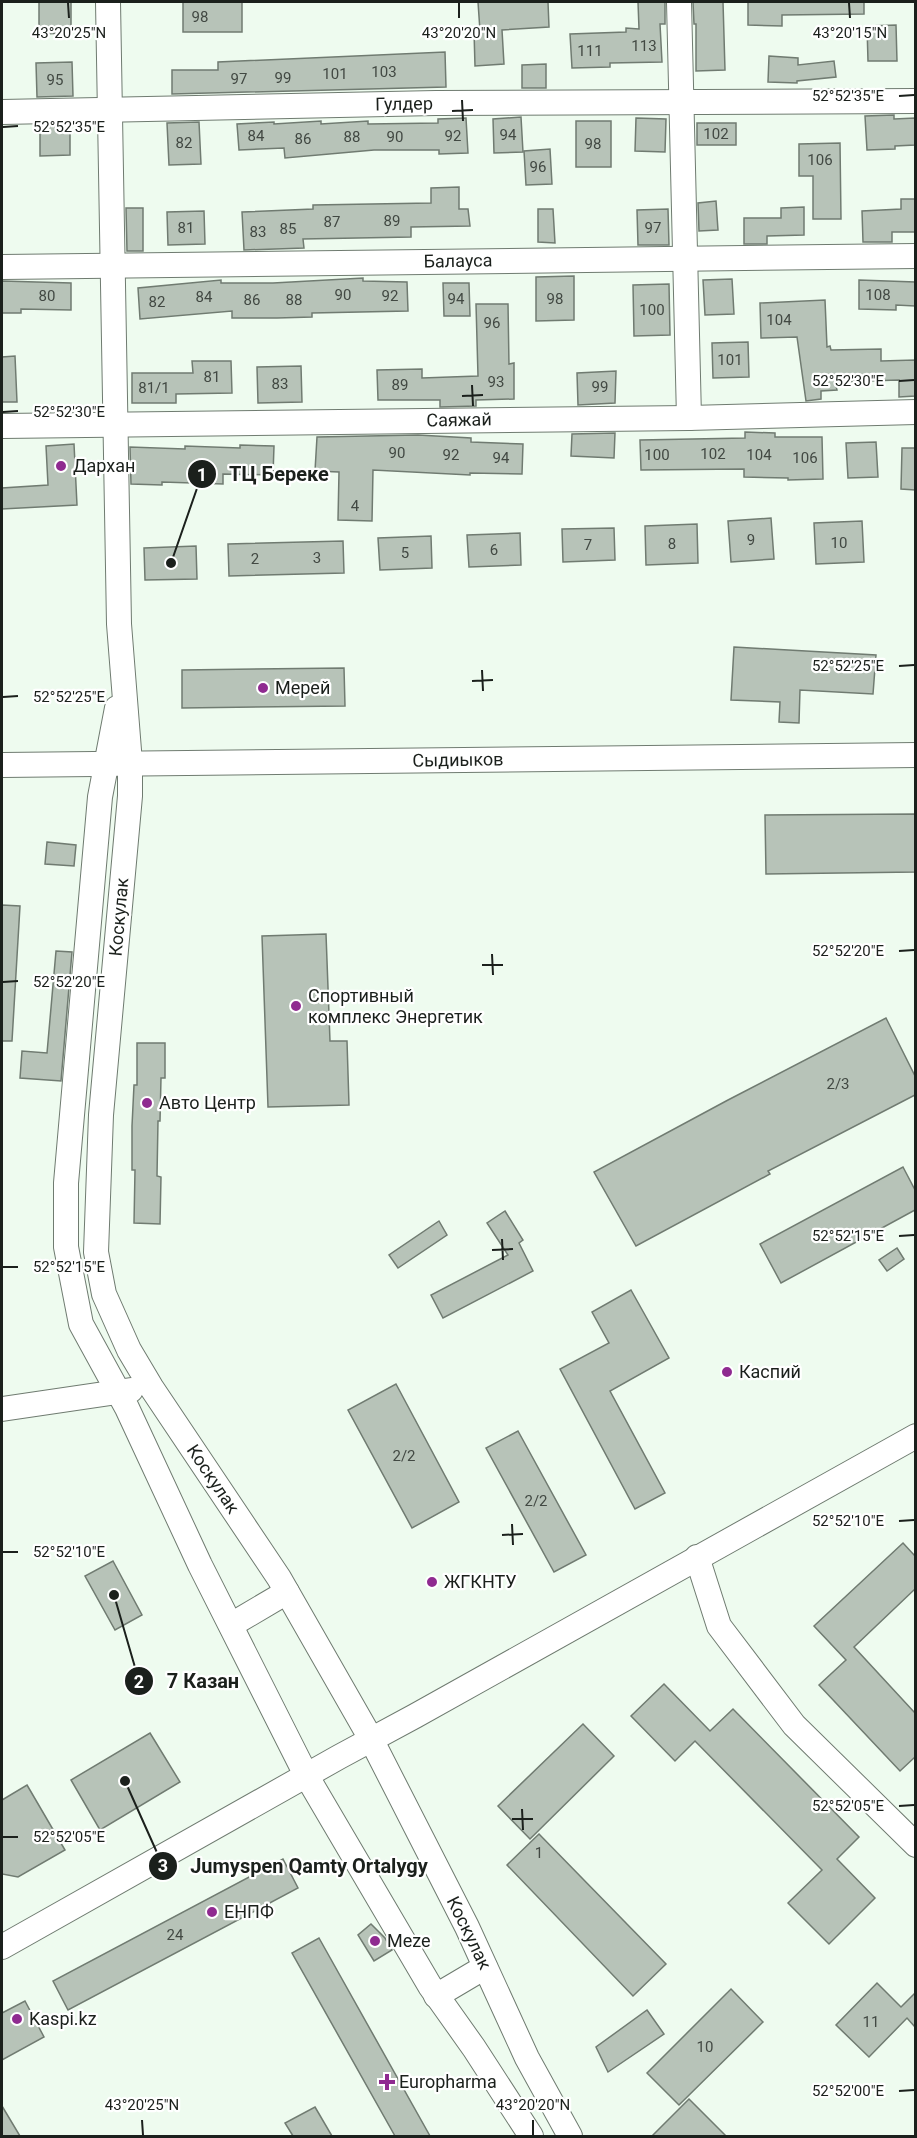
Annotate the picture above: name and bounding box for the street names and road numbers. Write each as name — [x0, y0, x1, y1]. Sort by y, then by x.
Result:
street label: Гулдер — [375, 92, 433, 115]
street label: Балауса — [423, 249, 493, 272]
street label: Саяжай — [426, 408, 492, 431]
street label: Сыдиыков — [412, 748, 504, 771]
street label: Коскулак — [105, 877, 132, 957]
street label: Коскулак — [183, 1440, 244, 1517]
street label: Коскулак — [443, 1893, 496, 1973]

